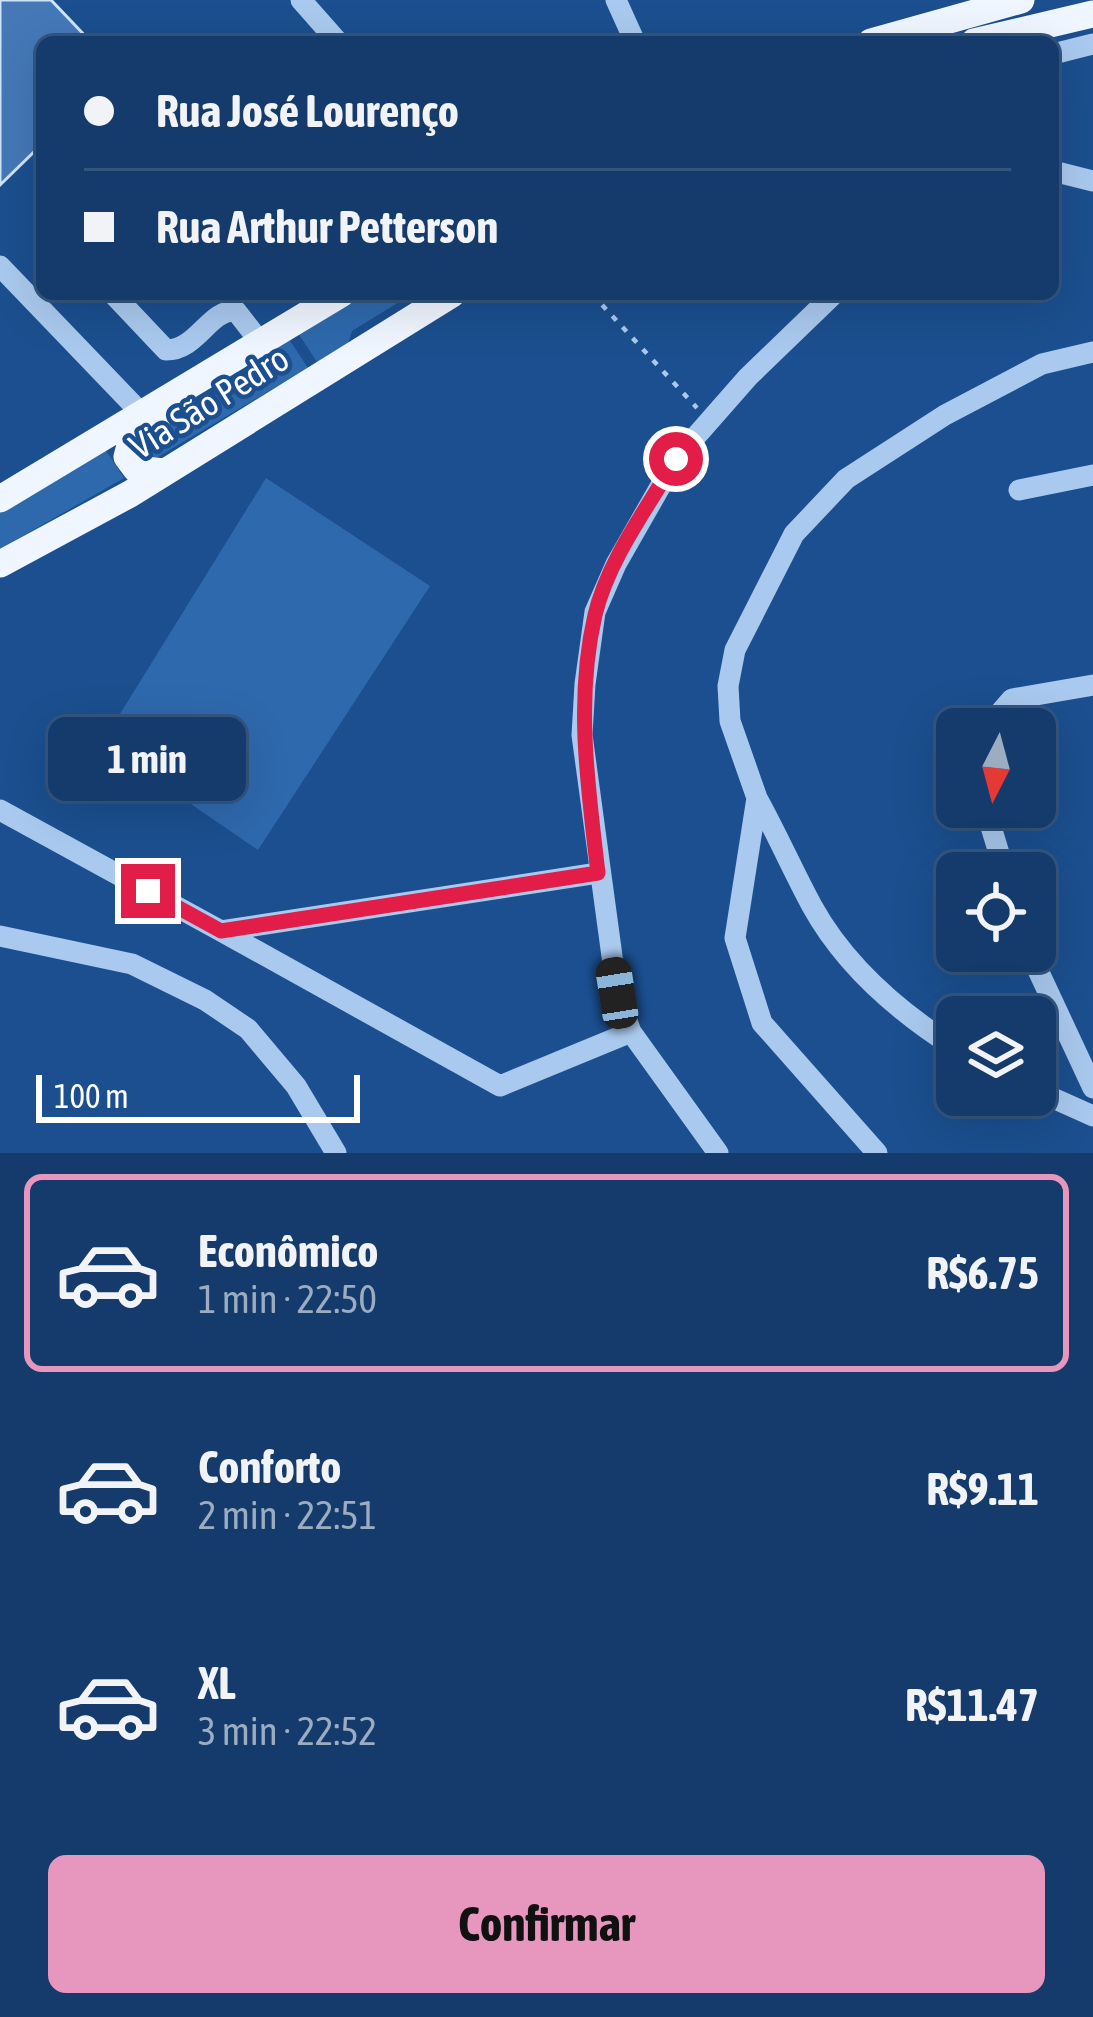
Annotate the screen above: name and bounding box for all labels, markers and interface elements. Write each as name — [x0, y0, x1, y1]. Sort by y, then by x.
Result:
text: Rua José Lourenço — [156, 85, 459, 137]
text: Rua Arthur Petterson — [156, 201, 498, 253]
street label: Via São Pedro — [122, 337, 296, 467]
route start — [649, 432, 703, 486]
north arrow — [936, 708, 1056, 828]
map controls — [936, 708, 1056, 1116]
callout: 1 min — [49, 717, 247, 801]
text: 1 min — [107, 737, 187, 781]
button: locate — [936, 852, 1056, 972]
route end — [121, 864, 175, 918]
car — [594, 955, 640, 1031]
button: layers — [936, 996, 1056, 1116]
scale bar — [36, 1069, 360, 1122]
text: 100 m — [54, 1077, 129, 1115]
icon: car — [54, 1219, 162, 1327]
text: Econômico — [198, 1225, 379, 1277]
text: R$6.75 — [926, 1247, 1039, 1299]
text: 1 min · 22:50 — [198, 1277, 377, 1321]
icon: car — [54, 1435, 162, 1543]
text: Conforto — [198, 1441, 341, 1493]
text: R$9.11 — [926, 1463, 1039, 1515]
text: 2 min · 22:51 — [198, 1493, 377, 1537]
icon: car — [54, 1651, 162, 1759]
text: XL — [198, 1657, 236, 1709]
text: R$11.47 — [905, 1679, 1039, 1731]
text: 3 min · 22:52 — [198, 1709, 377, 1753]
button: Confirmar — [48, 1855, 1045, 1993]

